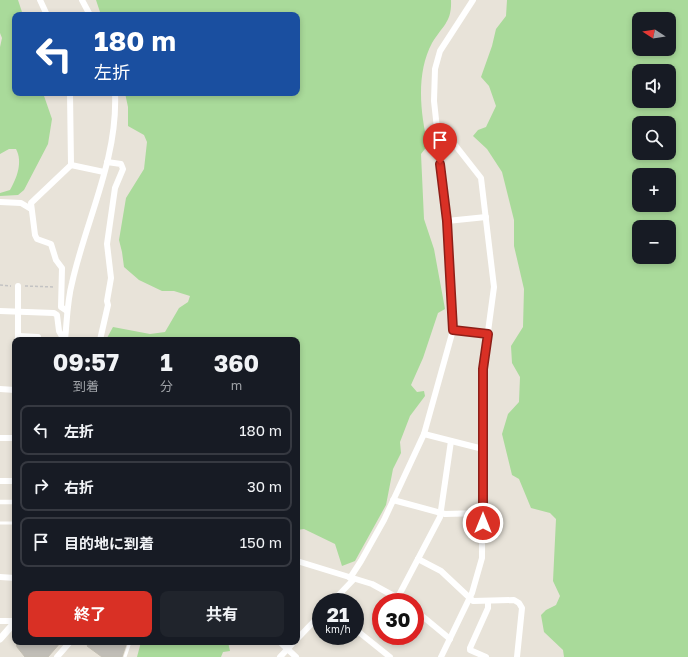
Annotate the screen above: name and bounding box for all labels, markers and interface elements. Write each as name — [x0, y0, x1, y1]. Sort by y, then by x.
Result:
north arrow — [632, 12, 676, 56]
map controls — [632, 12, 676, 264]
text: 180 m — [94, 24, 176, 57]
icon: left — [28, 28, 80, 80]
text: 左折 — [94, 61, 130, 83]
button: sound — [632, 64, 676, 108]
button: search — [632, 116, 676, 160]
pin — [423, 123, 457, 164]
icon: arrive — [429, 129, 451, 151]
button: + — [632, 168, 676, 212]
button: − — [632, 220, 676, 264]
text: 09:57 — [53, 347, 119, 376]
text: 1 — [160, 347, 173, 376]
text: 360 — [214, 348, 259, 377]
text: m — [231, 377, 242, 393]
text: 到着 — [73, 378, 99, 394]
text: 分 — [160, 378, 173, 394]
icon: left — [30, 419, 52, 441]
text: 180 m — [239, 421, 282, 439]
text: 左折 — [64, 422, 94, 440]
icon: right — [30, 475, 52, 497]
text: 30 m — [247, 477, 282, 495]
text: 右折 — [64, 478, 94, 496]
position arrow — [462, 502, 504, 544]
icon: arrive — [30, 531, 52, 553]
text: 150 m — [240, 533, 282, 551]
text: 目的地に到着 — [64, 534, 154, 552]
button: 終了 — [28, 591, 152, 637]
button: 共有 — [160, 591, 284, 637]
speed limit sign: 30 — [372, 593, 424, 645]
text: 21 — [327, 602, 349, 626]
text: km/h — [325, 623, 351, 635]

